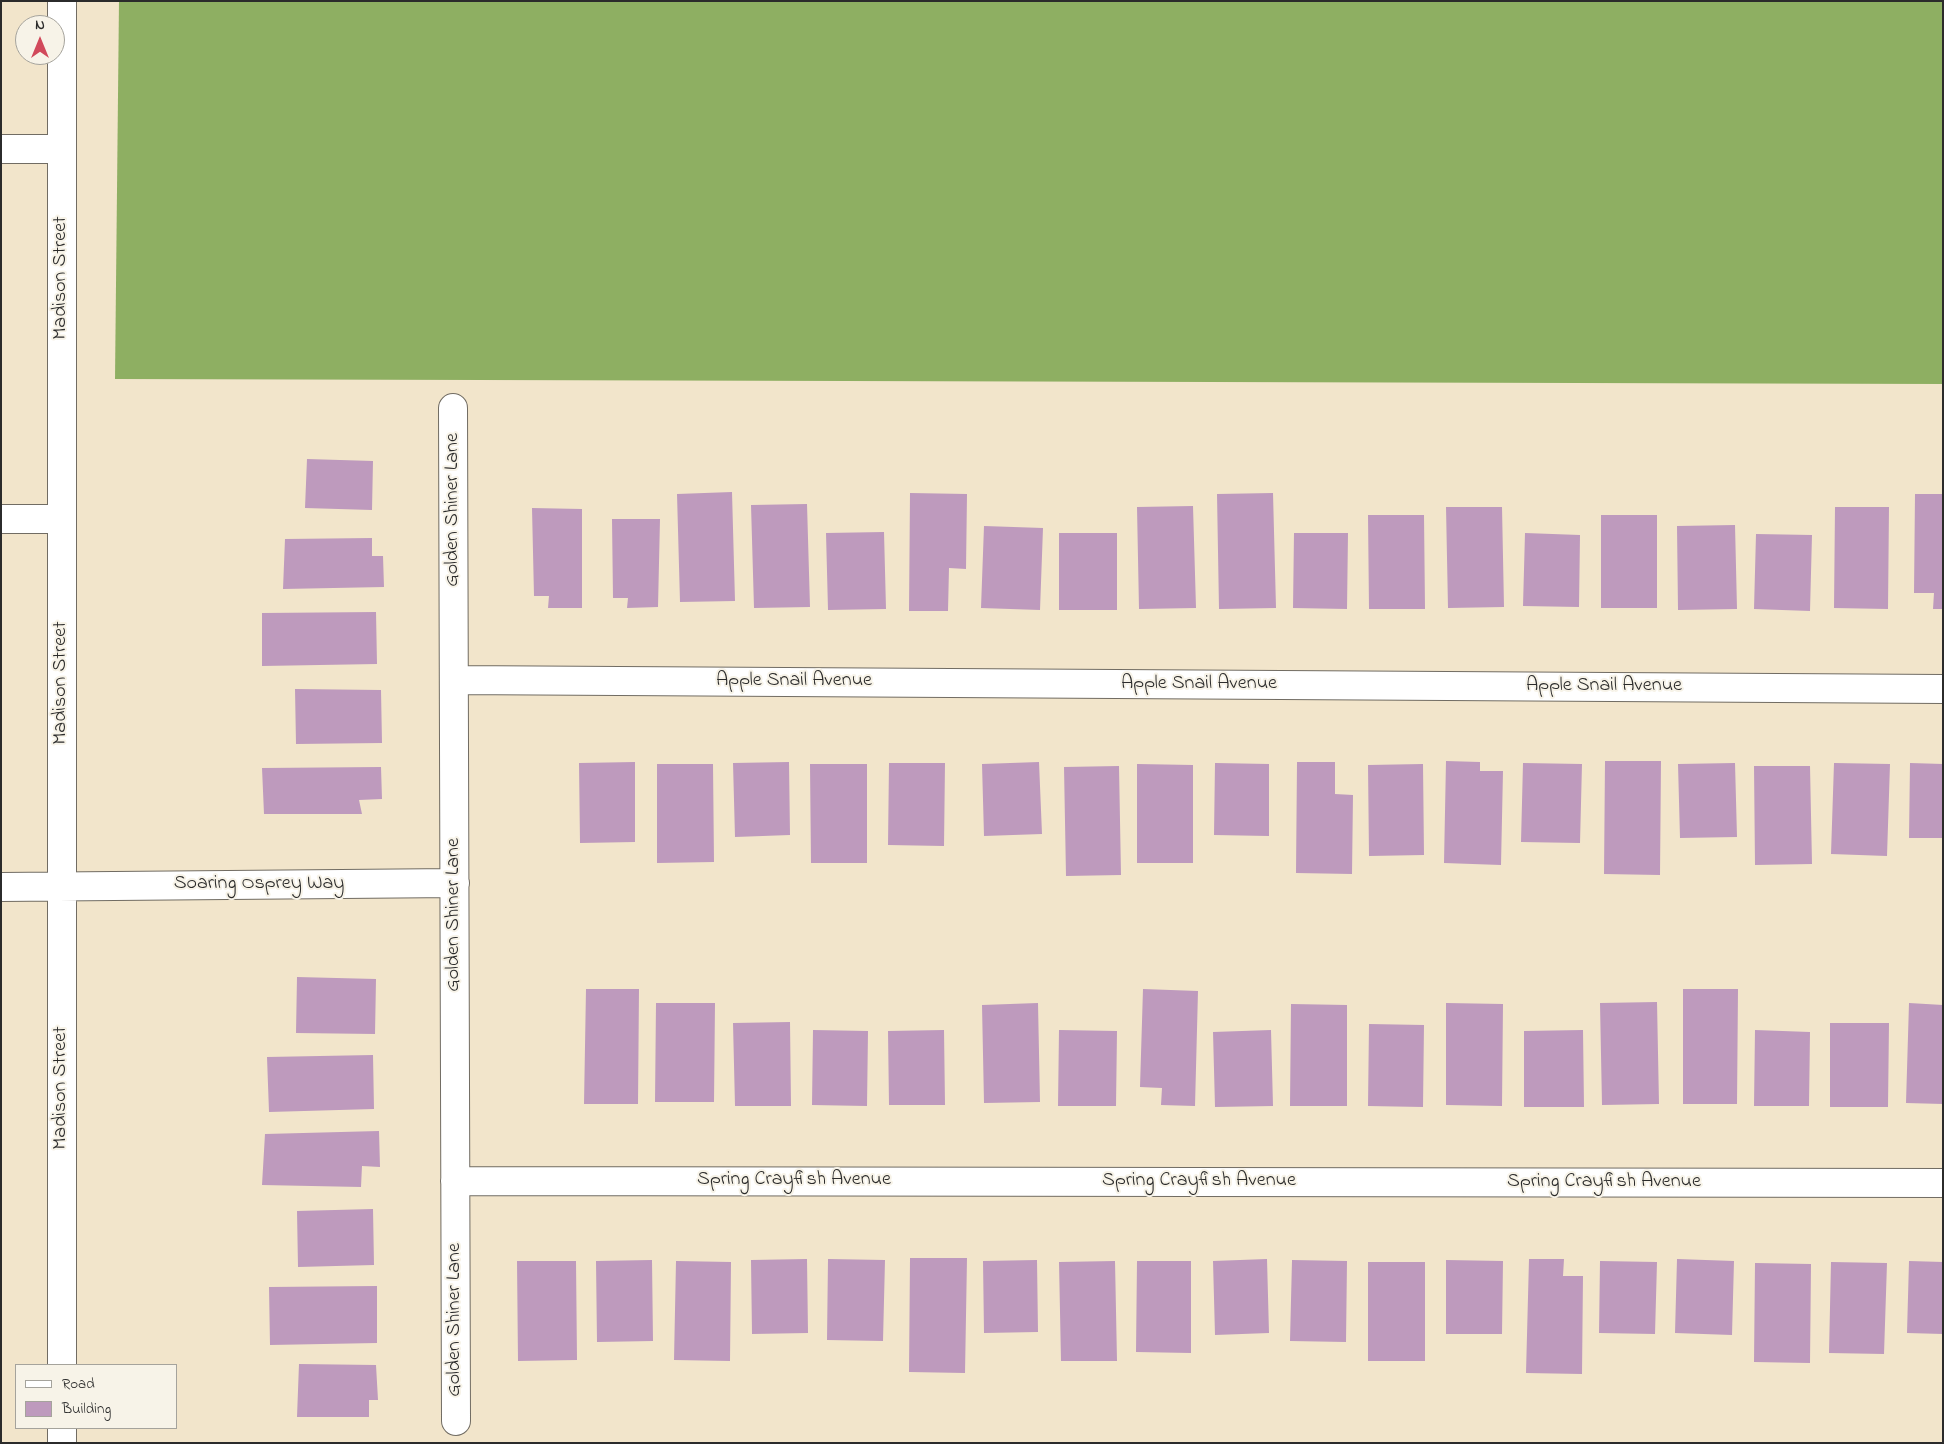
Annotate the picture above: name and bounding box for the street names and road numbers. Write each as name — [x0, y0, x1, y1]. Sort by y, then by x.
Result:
street label: Madison Street — [50, 216, 74, 340]
street label: Golden Shiner Lane — [442, 433, 466, 587]
street label: Madison Street — [50, 621, 74, 745]
street label: Apple Snail Avenue — [716, 670, 872, 694]
street label: Apple Snail Avenue — [1121, 673, 1277, 697]
street label: Apple Snail Avenue — [1526, 675, 1682, 699]
street label: Golden Shiner Lane — [443, 838, 467, 992]
street label: Soaring Osprey Way — [174, 873, 344, 897]
street label: Madison Street — [50, 1026, 74, 1150]
street label: Spring Crayfish Avenue — [697, 1169, 891, 1193]
street label: Spring Crayfish Avenue — [1102, 1170, 1296, 1194]
street label: Spring Crayfish Avenue — [1507, 1171, 1701, 1195]
street label: Golden Shiner Lane — [444, 1243, 468, 1397]

